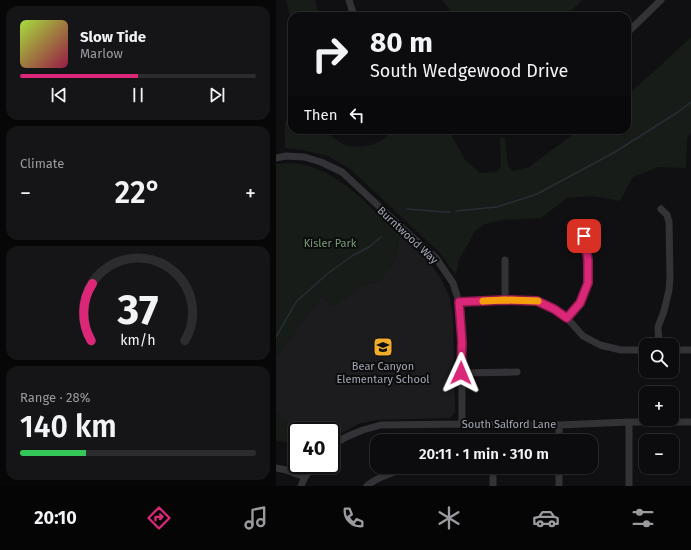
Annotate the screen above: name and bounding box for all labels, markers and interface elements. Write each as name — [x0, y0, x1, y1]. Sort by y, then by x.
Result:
text: 80 m — [370, 26, 433, 59]
text: Slow Tide — [80, 28, 146, 46]
icon: right — [304, 28, 356, 80]
text: Marlow — [80, 46, 123, 61]
text: South Wedgewood Drive — [370, 60, 568, 82]
icon: previous — [48, 84, 70, 106]
icon: pause — [127, 84, 149, 106]
icon: next — [206, 84, 228, 106]
icon: left — [346, 104, 368, 126]
text: Then — [304, 106, 338, 124]
text: Climate — [20, 156, 64, 171]
text: 22° — [115, 175, 161, 211]
text: − — [20, 180, 31, 207]
text: + — [245, 180, 256, 207]
street label: Burntwood Way — [375, 204, 441, 267]
pin — [567, 219, 601, 253]
icon: arrive — [573, 225, 595, 247]
park label: Kisler Park — [304, 237, 357, 250]
text: 37 — [117, 285, 158, 335]
text: km/h — [120, 332, 156, 349]
school or university icon: Bear Canyon Elementary School — [372, 336, 394, 358]
map controls — [639, 338, 679, 474]
button: search — [639, 338, 679, 378]
position arrow — [440, 352, 482, 394]
place label: Bear Canyon Elementary School — [336, 360, 430, 386]
button: + — [639, 386, 679, 426]
text: Range · 28% — [20, 390, 90, 405]
text: 140 km — [20, 409, 117, 445]
street label: South Salford Lane — [462, 418, 556, 431]
speed limit sign: 40 — [288, 422, 340, 474]
button: − — [639, 434, 679, 474]
text: 20:11 · 1 min · 310 m — [419, 445, 549, 463]
icon: directions — [145, 504, 173, 532]
icon: music — [242, 504, 270, 532]
icon: phone — [339, 504, 367, 532]
icon: climate — [435, 504, 463, 532]
icon: car — [532, 504, 560, 532]
icon: filters — [629, 504, 657, 532]
text: 20:10 — [34, 507, 77, 529]

